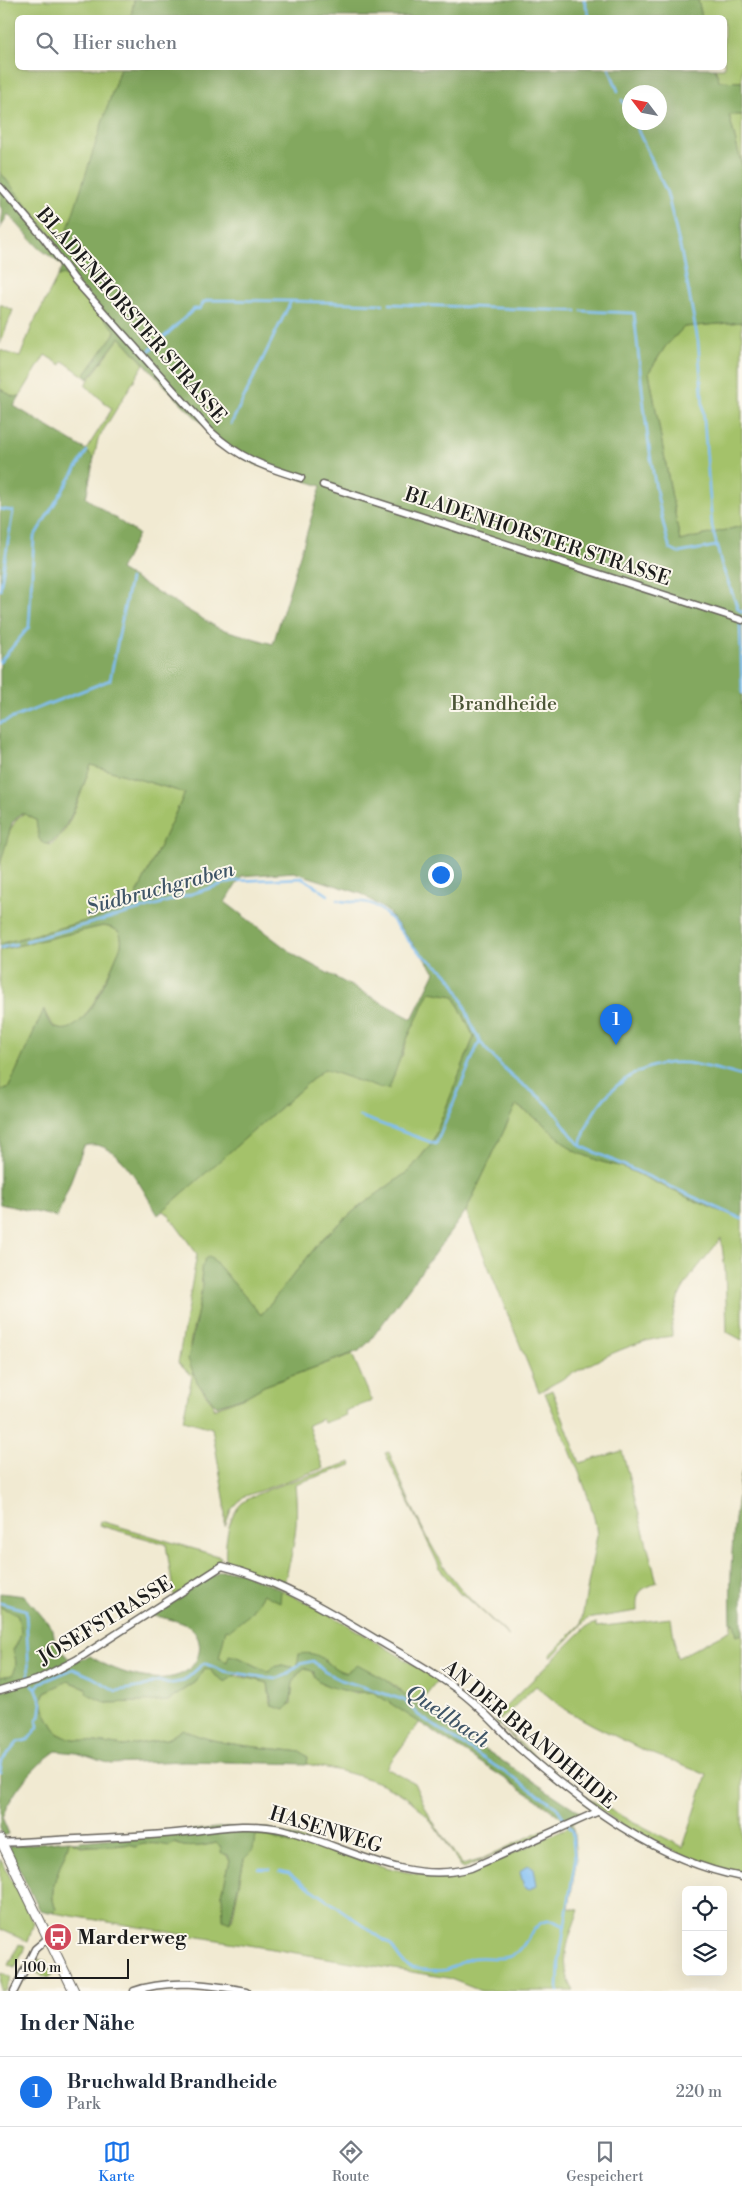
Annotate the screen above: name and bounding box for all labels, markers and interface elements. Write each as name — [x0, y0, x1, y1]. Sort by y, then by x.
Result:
search box — [15, 15, 727, 70]
icon: search — [33, 29, 61, 57]
text: Hier suchen — [73, 31, 177, 55]
north arrow — [622, 85, 667, 130]
street label: BLADENHORSTER STRASSE — [30, 202, 232, 429]
street label: BLADENHORSTER STRASSE — [400, 482, 674, 592]
park label: Brandheide — [450, 692, 557, 717]
water label: Südbruchgraben — [83, 857, 237, 921]
your location — [428, 862, 454, 888]
pin: 1 — [600, 1004, 632, 1045]
street label: JOSEFSTRASSE — [33, 1571, 178, 1672]
street label: AN DER BRANDHEIDE — [437, 1655, 621, 1815]
water label: Quellbach — [401, 1679, 494, 1754]
street label: HASENWEG — [266, 1801, 385, 1860]
map controls — [682, 1886, 727, 1976]
button: locate — [682, 1886, 727, 1931]
bus stop icon: Marderweg — [43, 1922, 73, 1952]
place label: Marderweg — [77, 1926, 187, 1951]
button: layers — [682, 1931, 727, 1976]
scale bar — [15, 1956, 129, 1979]
text: 100 m — [22, 1959, 61, 1977]
text: In der Nähe — [20, 2011, 135, 2037]
text: Bruchwald Brandheide — [67, 2070, 277, 2094]
text: 1 — [32, 2082, 40, 2102]
text: 220 m — [676, 2082, 722, 2102]
text: Park — [67, 2094, 100, 2114]
tab: Karte — [99, 2138, 135, 2186]
tab: Route — [332, 2138, 369, 2186]
tab: Gespeichert — [566, 2138, 643, 2186]

